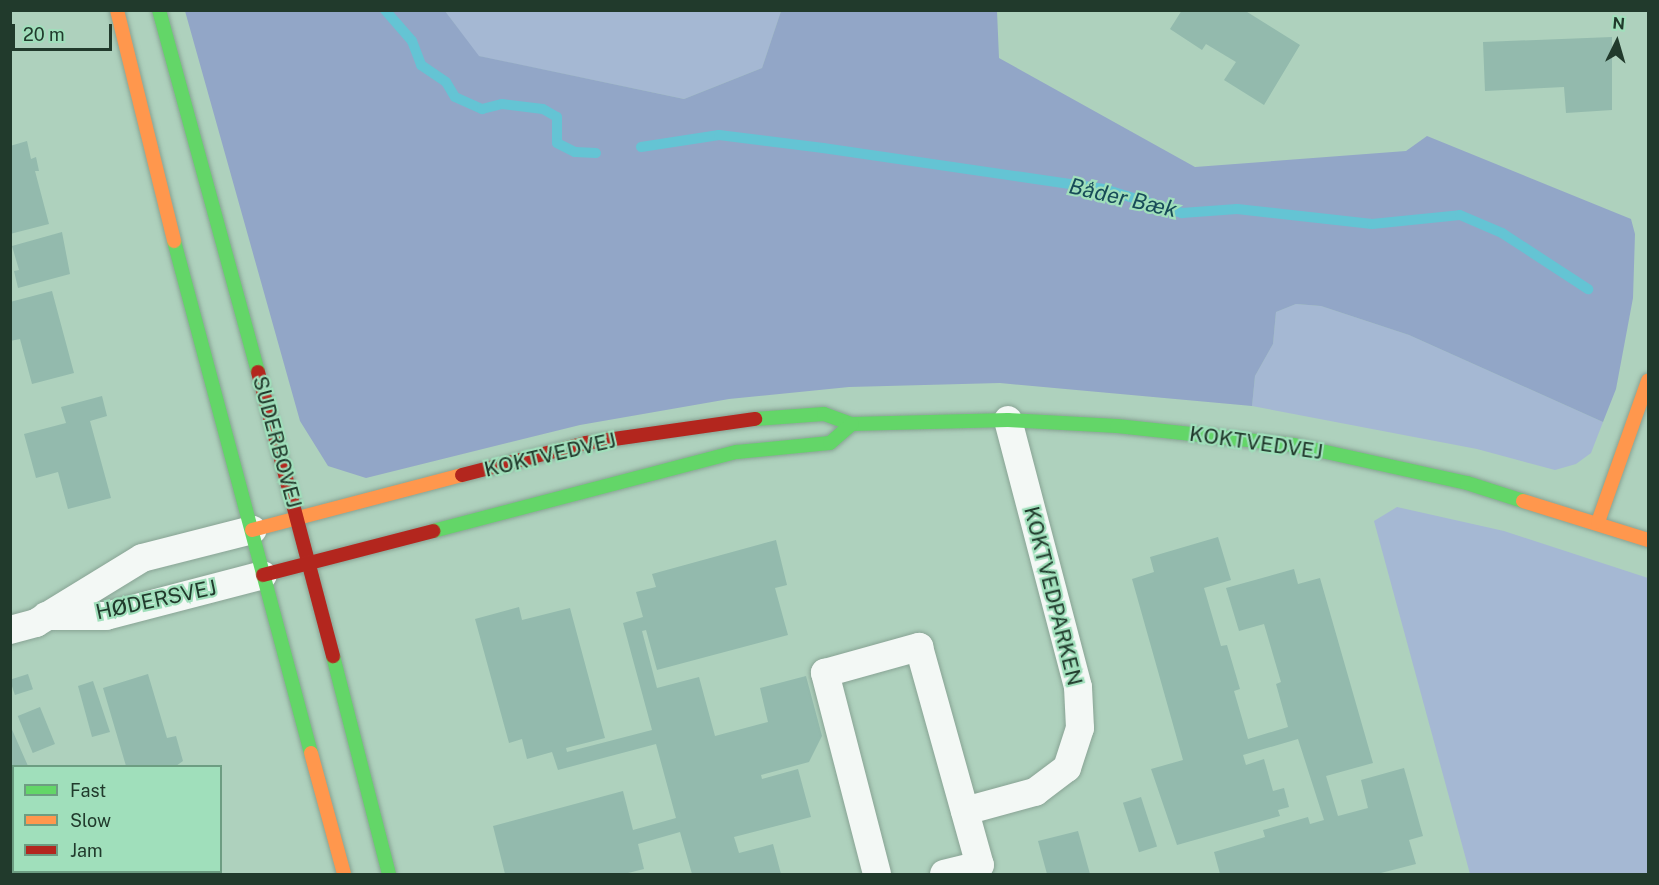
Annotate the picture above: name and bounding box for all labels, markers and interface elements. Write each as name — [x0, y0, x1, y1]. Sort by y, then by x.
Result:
scale bar — [15, 12, 116, 50]
north arrow — [1587, 12, 1647, 72]
text: N — [1612, 14, 1626, 34]
text: 20 m — [23, 24, 65, 45]
water label: Båder Bæk — [1066, 173, 1180, 223]
street label: SUDERBOVEJ — [247, 373, 307, 511]
street label: KOKTVEDVEJ — [1188, 421, 1324, 465]
street label: KOKTVEDVEJ — [482, 428, 618, 482]
street label: KOKTVEDPARKEN — [1019, 504, 1087, 688]
street label: HØDERSVEJ — [93, 575, 219, 625]
legend — [12, 765, 222, 873]
text: Fast — [70, 780, 106, 801]
text: Slow — [70, 810, 111, 831]
text: Jam — [70, 840, 103, 861]

